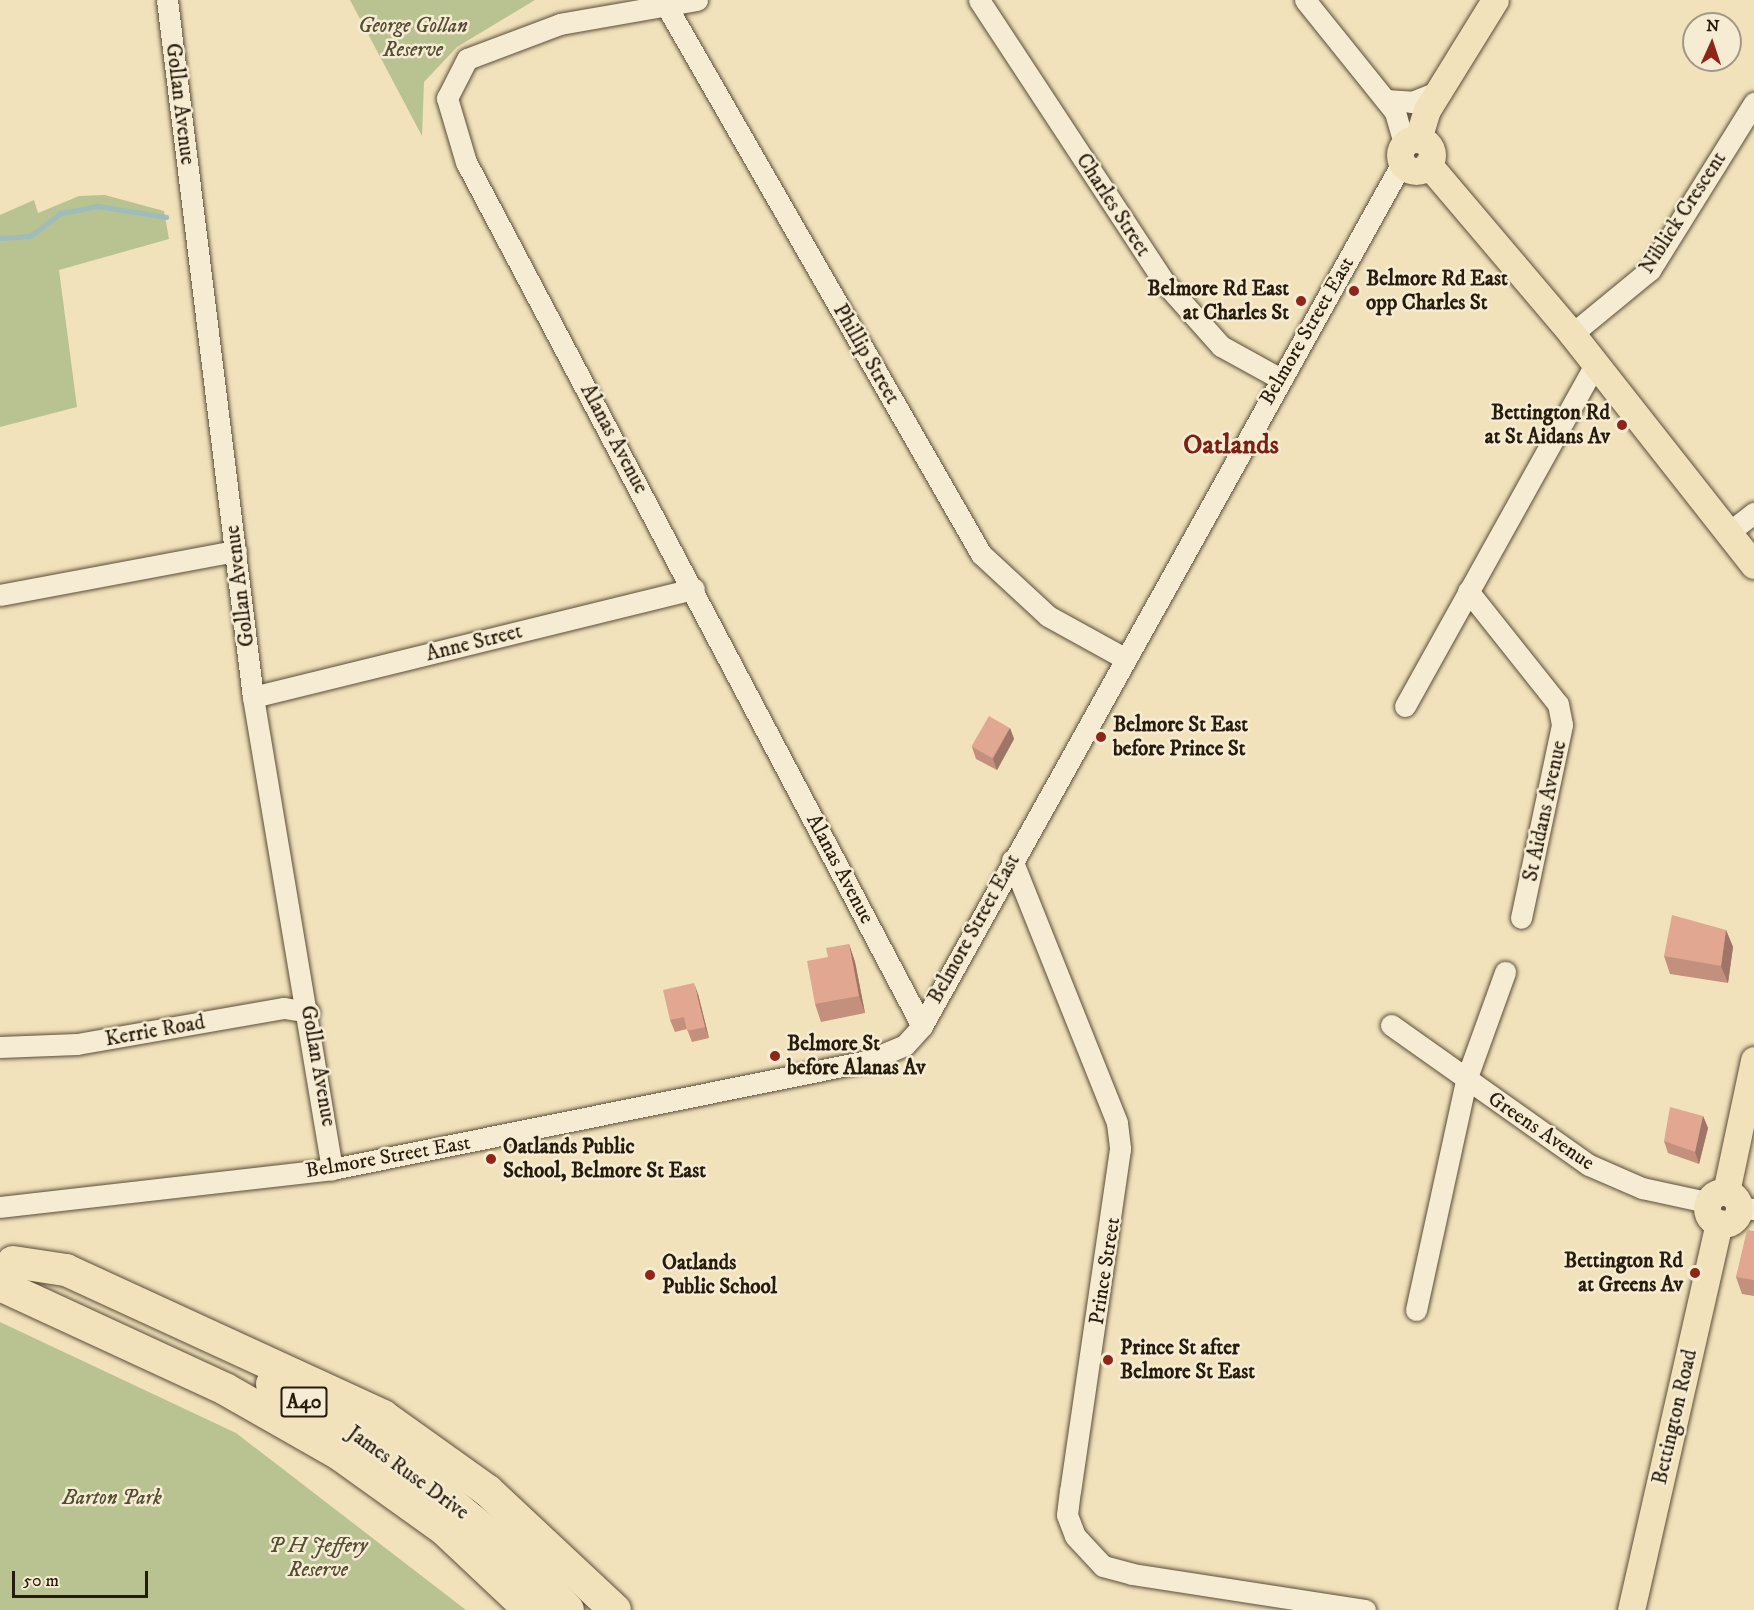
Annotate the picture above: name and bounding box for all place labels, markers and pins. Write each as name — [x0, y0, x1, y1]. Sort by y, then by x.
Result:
place label: Belmore Rd East opp Charles St — [1366, 266, 1508, 316]
place label: Belmore Rd East at Charles St — [1147, 276, 1289, 326]
marker: Belmore Rd East opp Charles St — [1347, 284, 1361, 298]
marker: Belmore Rd East at Charles St — [1294, 294, 1308, 308]
place label: Bettington Rd at St Aidans Av — [1485, 400, 1610, 450]
marker: Bettington Rd at St Aidans Av — [1615, 418, 1629, 432]
place label: Belmore St East before Prince St — [1113, 712, 1248, 762]
marker: Belmore St East before Prince St — [1094, 730, 1108, 744]
place label: Belmore St before Alanas Av — [787, 1031, 925, 1081]
marker: Belmore St before Alanas Av — [768, 1049, 782, 1063]
place label: Oatlands Public School, Belmore St East — [503, 1134, 706, 1184]
marker: Oatlands Public School, Belmore St East — [484, 1152, 498, 1166]
place label: Bettington Rd at Greens Av — [1564, 1248, 1683, 1298]
place label: Oatlands Public School — [662, 1250, 777, 1300]
marker: Bettington Rd at Greens Av — [1688, 1266, 1702, 1280]
marker: Oatlands Public School — [643, 1268, 657, 1282]
place label: Prince St after Belmore St East — [1120, 1335, 1255, 1385]
marker: Prince St after Belmore St East — [1101, 1353, 1115, 1367]

